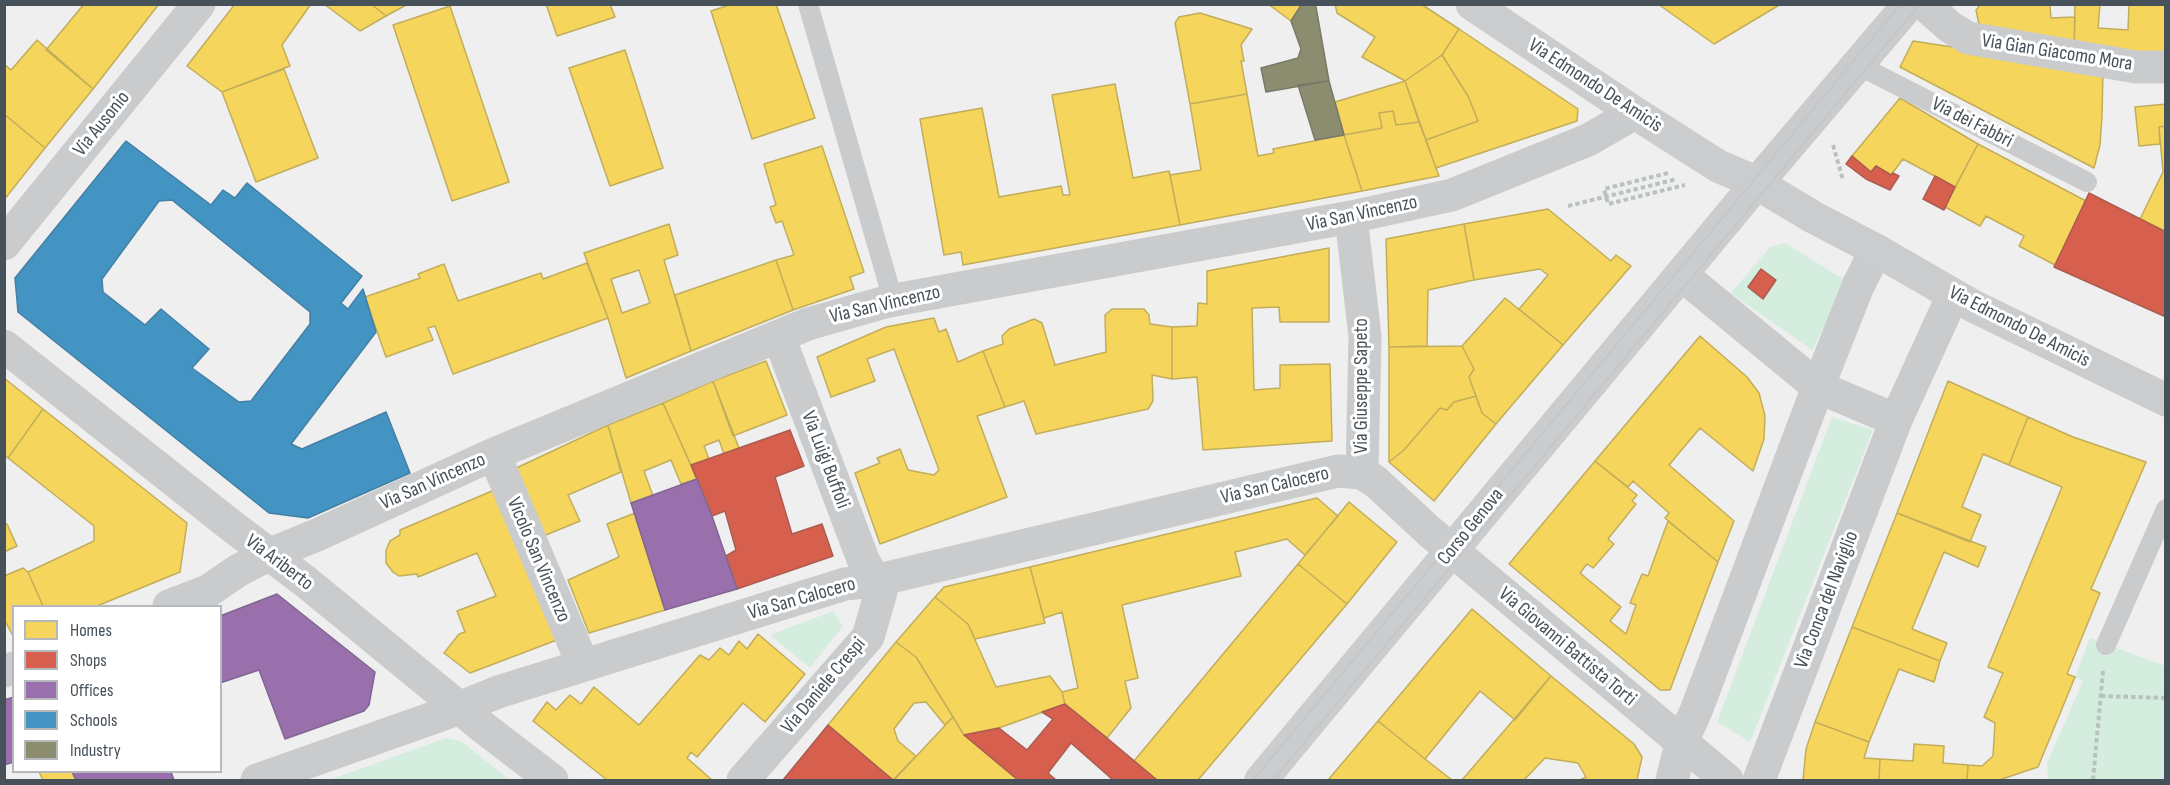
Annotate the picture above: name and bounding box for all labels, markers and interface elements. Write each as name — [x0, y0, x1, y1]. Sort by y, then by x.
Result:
street label: Via Gian Giacomo Mora — [1980, 29, 2134, 77]
street label: Via Edmondo De Amicis — [1523, 34, 1667, 138]
street label: Via Ausonio — [69, 87, 135, 161]
street label: Via dei Fabbri — [1927, 92, 2017, 154]
street label: Via San Vincenzo — [1304, 191, 1420, 237]
street label: Via San Vincenzo — [827, 281, 943, 329]
street label: Via Edmondo De Amicis — [1944, 281, 2094, 373]
street label: Via Giuseppe Sapeto — [1350, 318, 1374, 454]
street label: Via Luigi Buffoli — [795, 408, 855, 512]
street label: Via San Vincenzo — [377, 448, 489, 516]
street label: Via San Calocero — [1219, 462, 1331, 510]
street label: Corso Genova — [1433, 484, 1509, 570]
street label: Vicolo San Vincenzo — [501, 494, 575, 626]
street label: Via Conca del Naviglio — [1790, 528, 1864, 672]
street label: Via Ariberto — [240, 530, 318, 596]
street label: Via San Calocero — [746, 572, 858, 626]
street label: Via Giovanni Battista Torti — [1493, 582, 1641, 712]
legend — [12, 605, 222, 773]
text: Homes — [70, 620, 112, 641]
street label: Via Daniele Crespi — [777, 633, 871, 739]
text: Shops — [70, 650, 107, 671]
text: Offices — [70, 680, 113, 701]
text: Schools — [70, 710, 117, 731]
text: Industry — [70, 740, 121, 761]

